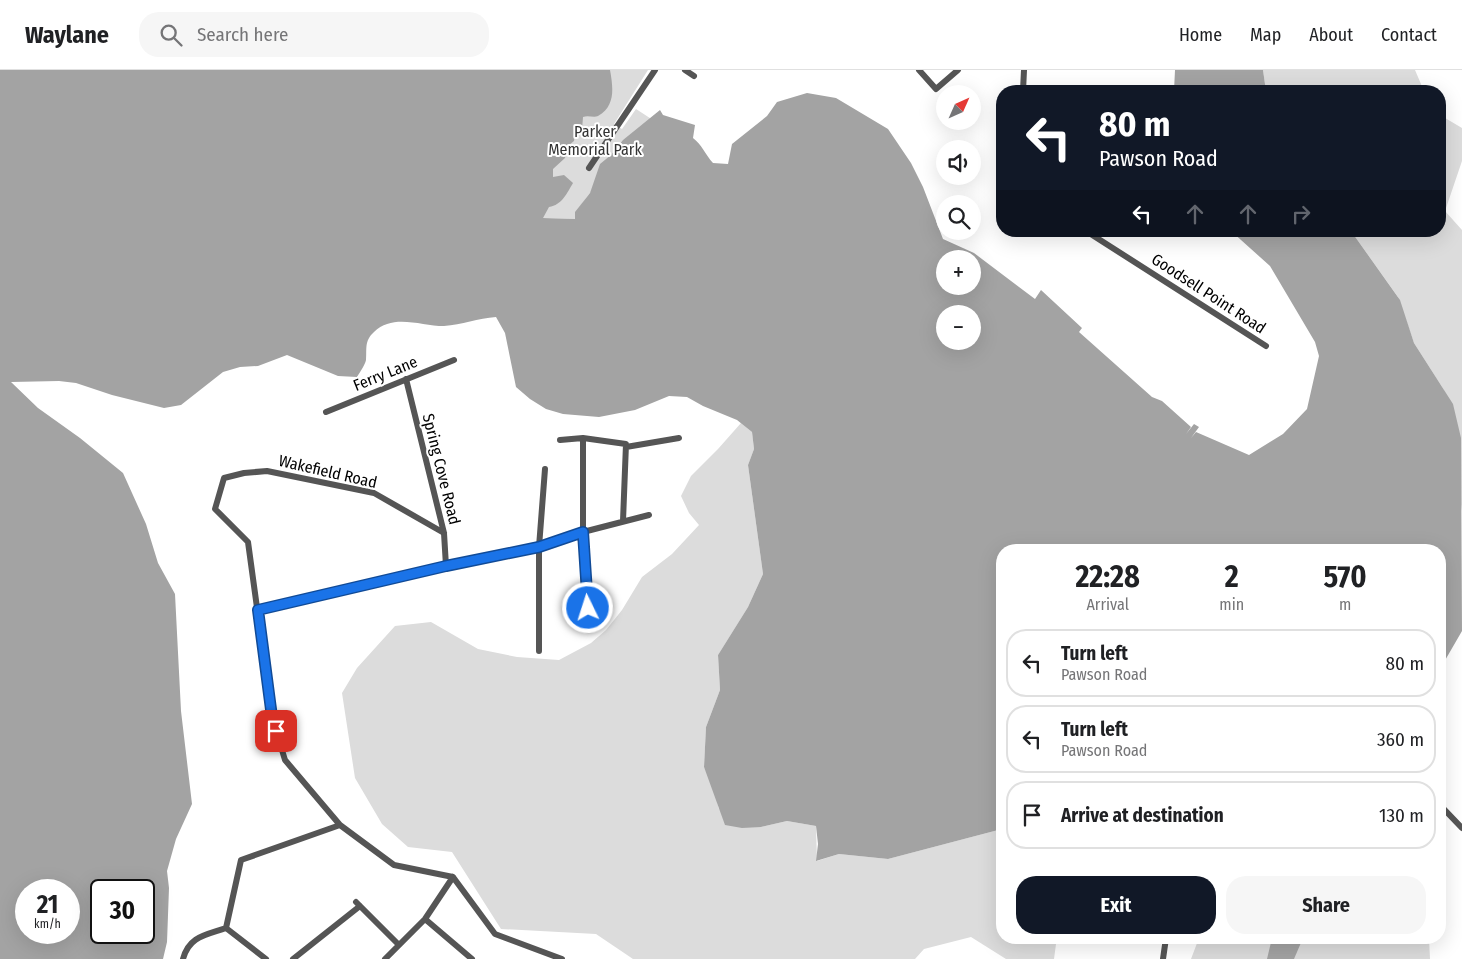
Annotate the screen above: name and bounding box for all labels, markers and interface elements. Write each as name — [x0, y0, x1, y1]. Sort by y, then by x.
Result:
search box — [139, 12, 489, 57]
text: Waylane — [25, 21, 109, 49]
icon: search — [157, 21, 185, 49]
text: Search here — [197, 23, 288, 46]
text: Home — [1179, 24, 1222, 46]
text: Map — [1250, 24, 1281, 46]
text: About — [1309, 24, 1353, 46]
text: Contact — [1381, 24, 1437, 46]
north arrow — [936, 85, 981, 130]
map controls — [936, 85, 981, 350]
text: 80 m — [1099, 103, 1171, 145]
icon: left — [1016, 105, 1081, 170]
park label: Parker Memorial Park — [548, 122, 642, 159]
button: sound — [936, 140, 981, 185]
text: Pawson Road — [1099, 145, 1218, 172]
button: search — [936, 195, 981, 240]
icon: left — [1128, 200, 1156, 228]
icon: ahead — [1181, 200, 1209, 228]
icon: ahead — [1234, 200, 1262, 228]
icon: right — [1287, 200, 1315, 228]
street label: Goodsell Point Road — [1148, 249, 1269, 337]
button: + — [936, 250, 981, 295]
button: − — [936, 305, 981, 350]
street label: Ferry Lane — [350, 352, 420, 395]
street label: Spring Cove Road — [419, 412, 465, 527]
street label: Wakefield Road — [277, 451, 379, 492]
text: 22:28 — [1075, 559, 1140, 595]
text: 2 — [1225, 559, 1239, 595]
text: 570 — [1324, 559, 1367, 595]
position arrow — [561, 581, 613, 633]
text: Arrival — [1086, 595, 1129, 614]
text: min — [1219, 595, 1244, 614]
text: m — [1339, 595, 1351, 614]
text: Turn left — [1061, 642, 1128, 665]
icon: left — [1018, 649, 1046, 677]
text: 80 m — [1386, 652, 1424, 675]
text: Pawson Road — [1061, 665, 1147, 684]
pin — [255, 710, 297, 752]
icon: arrive — [262, 717, 290, 745]
text: Turn left — [1061, 718, 1128, 741]
icon: left — [1018, 725, 1046, 753]
text: 360 m — [1377, 728, 1424, 751]
text: Pawson Road — [1061, 741, 1147, 760]
icon: arrive — [1018, 801, 1046, 829]
text: Arrive at destination — [1061, 804, 1224, 827]
text: 130 m — [1379, 804, 1424, 827]
button: Exit — [1016, 876, 1216, 934]
button: Share — [1226, 876, 1426, 934]
speed limit sign: 30 — [90, 879, 155, 944]
text: 21 — [37, 890, 58, 920]
text: km/h — [34, 917, 61, 931]

